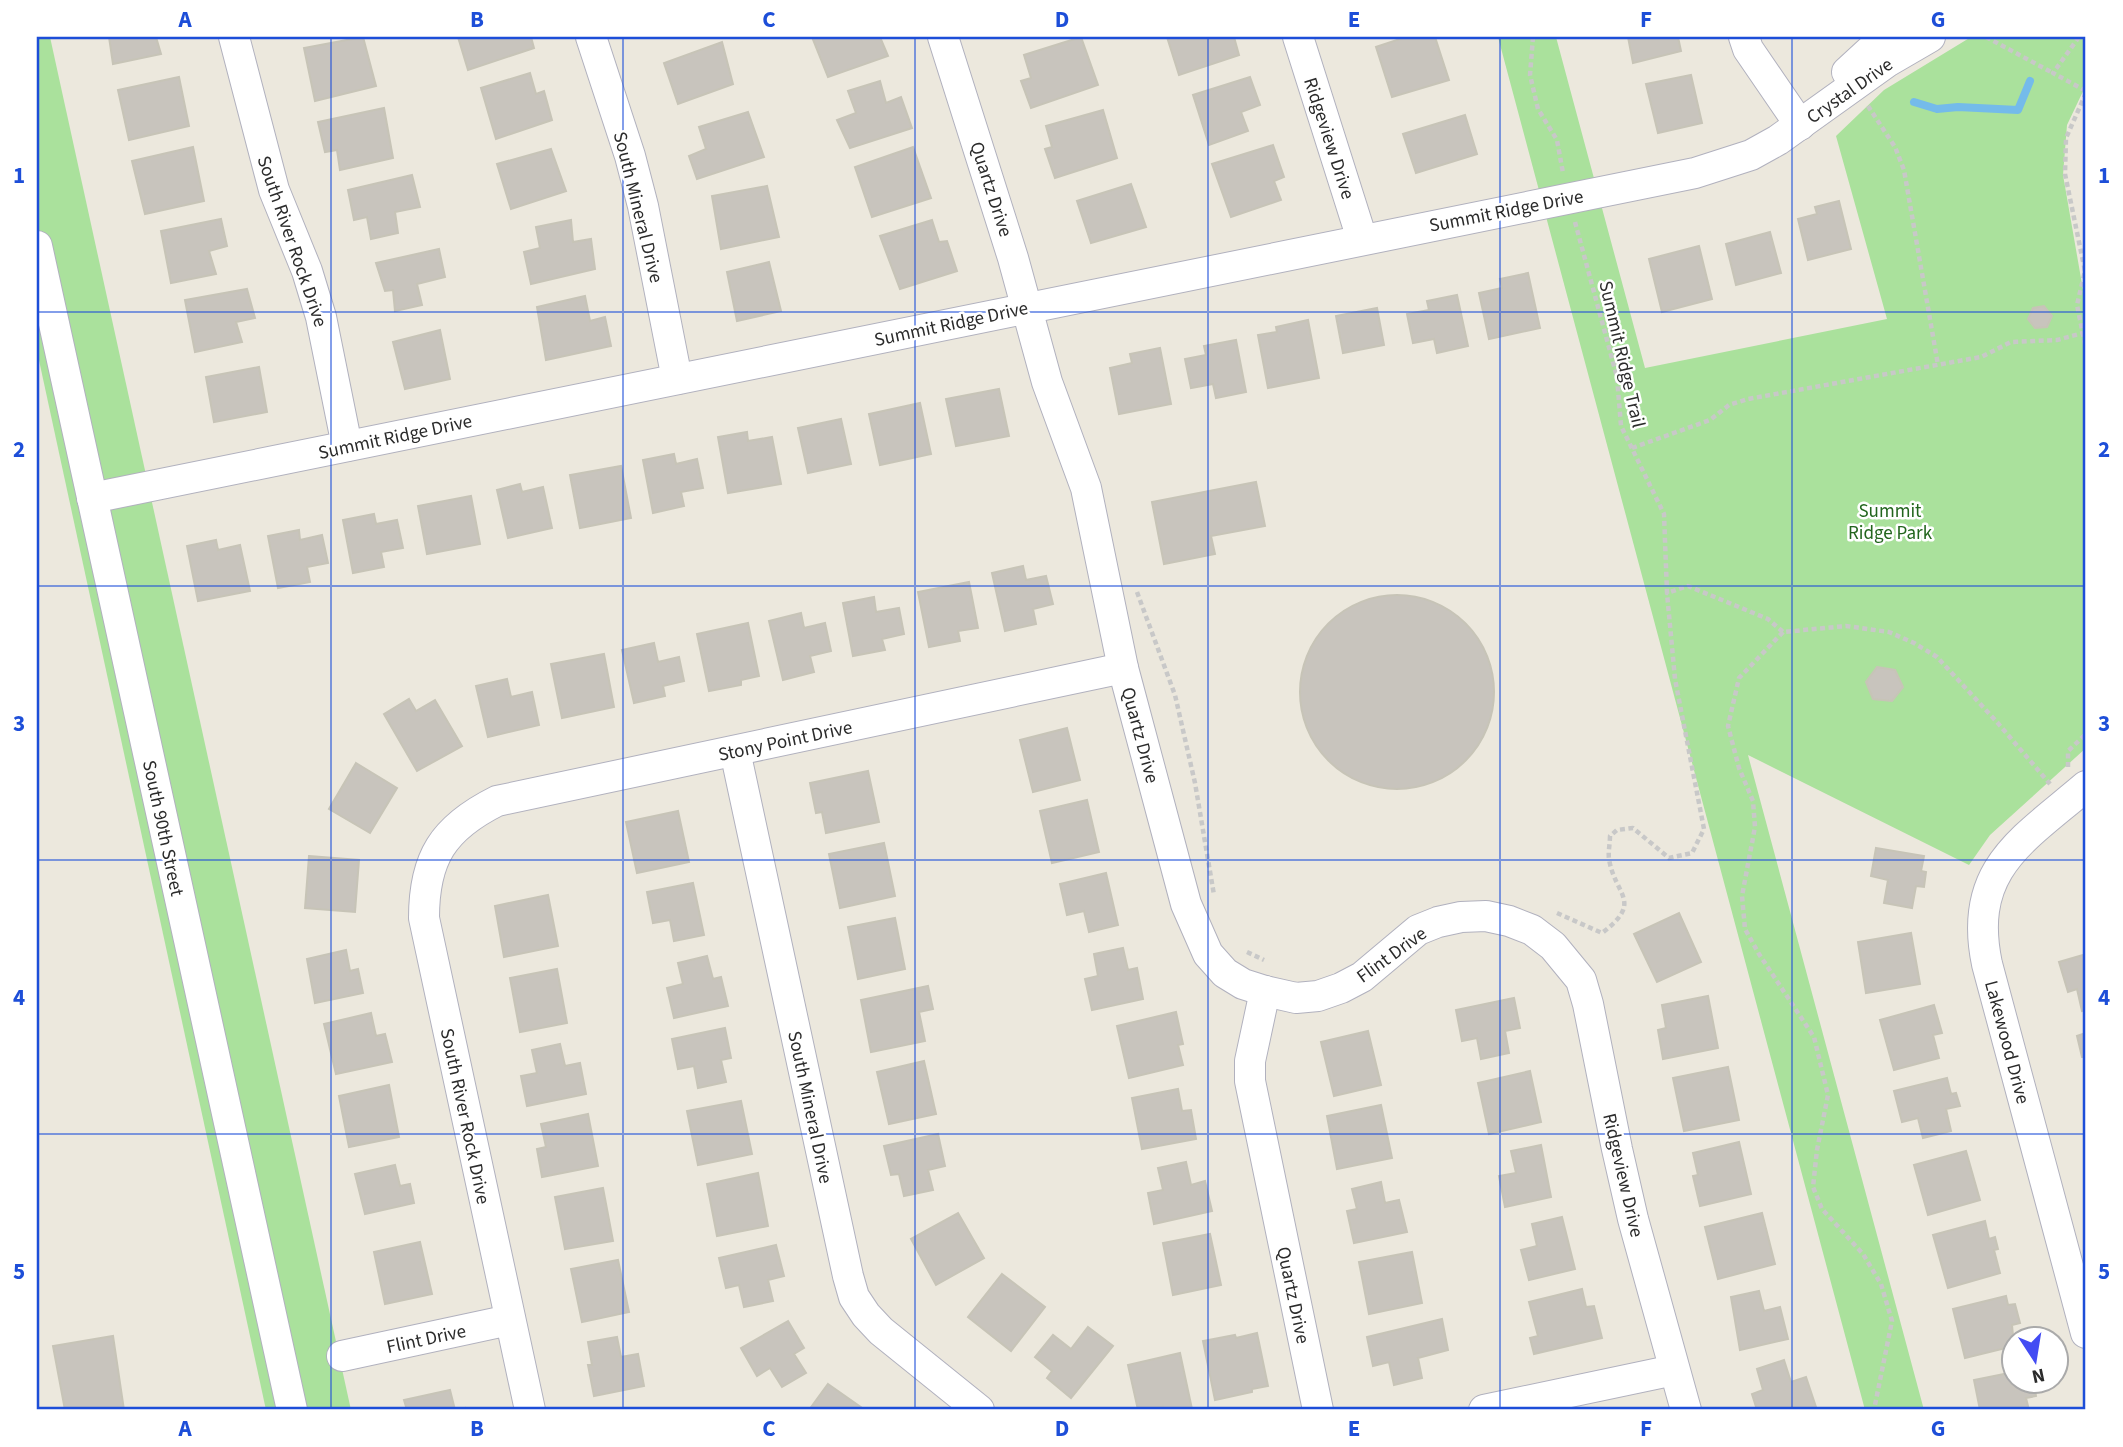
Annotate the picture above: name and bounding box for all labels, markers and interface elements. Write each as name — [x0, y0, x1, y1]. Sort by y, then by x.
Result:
text: A — [177, 3, 192, 36]
text: B — [470, 3, 484, 36]
text: C — [762, 3, 776, 36]
text: D — [1055, 3, 1069, 36]
text: E — [1348, 3, 1360, 36]
text: F — [1640, 3, 1652, 36]
text: G — [1931, 3, 1945, 36]
street label: Crystal Drive — [1801, 52, 1898, 131]
street label: Ridgeview Drive — [1296, 74, 1361, 203]
street label: South Mineral Drive — [606, 129, 669, 286]
street label: Quartz Drive — [962, 138, 1019, 241]
street label: South River Rock Drive — [250, 152, 334, 331]
text: 1 — [13, 159, 25, 192]
text: 1 — [2098, 159, 2110, 192]
street label: Summit Ridge Drive — [1427, 183, 1586, 240]
street label: Summit Ridge Trail — [1592, 278, 1652, 431]
street label: Summit Ridge Drive — [872, 295, 1031, 354]
street label: Summit Ridge Drive — [316, 408, 475, 467]
text: 2 — [13, 433, 25, 466]
text: 2 — [2098, 433, 2110, 466]
park label: Summit Ridge Park — [1848, 498, 1933, 547]
street label: Quartz Drive — [1114, 684, 1165, 787]
text: 3 — [13, 707, 25, 740]
text: 3 — [2098, 707, 2110, 740]
street label: Stony Point Drive — [716, 714, 855, 769]
street label: South 90th Street — [135, 758, 190, 899]
street label: Flint Drive — [1351, 921, 1432, 990]
street label: Lakewood Drive — [1977, 978, 2036, 1107]
text: 4 — [13, 981, 25, 1014]
text: 4 — [2098, 981, 2110, 1014]
street label: South River Rock Drive — [433, 1026, 496, 1207]
street label: South Mineral Drive — [780, 1029, 839, 1186]
street label: Ridgeview Drive — [1595, 1111, 1650, 1240]
street label: Quartz Drive — [1269, 1244, 1316, 1346]
text: 5 — [13, 1255, 25, 1288]
text: 5 — [2098, 1255, 2110, 1288]
street label: Flint Drive — [384, 1318, 469, 1361]
north arrow — [2000, 1324, 2070, 1394]
text: N — [2029, 1361, 2047, 1390]
text: A — [177, 1412, 192, 1445]
text: B — [470, 1412, 484, 1445]
text: C — [762, 1412, 776, 1445]
text: D — [1055, 1412, 1069, 1445]
text: E — [1348, 1412, 1360, 1445]
text: F — [1640, 1412, 1652, 1445]
text: G — [1931, 1412, 1945, 1445]

